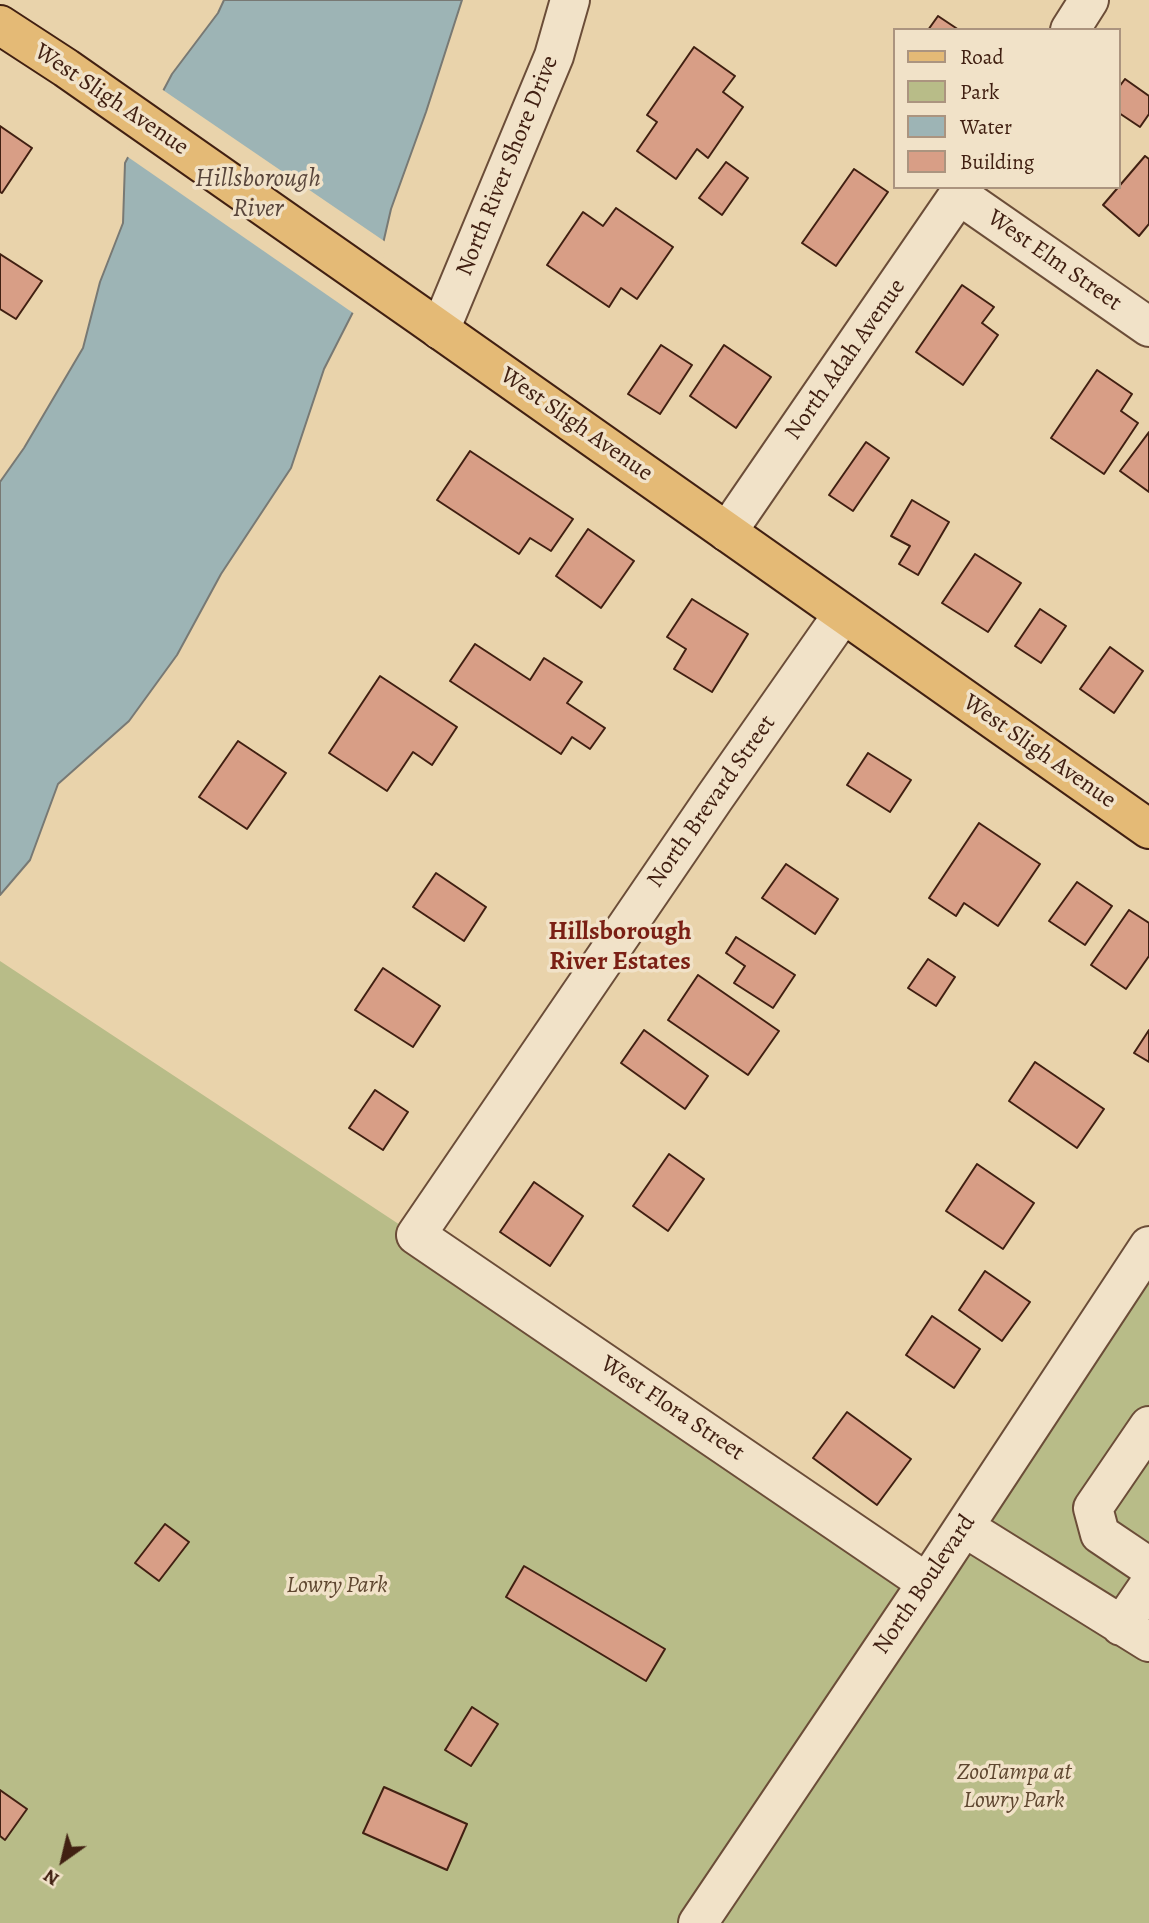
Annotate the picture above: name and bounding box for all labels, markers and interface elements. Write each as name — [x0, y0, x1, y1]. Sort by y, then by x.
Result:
legend — [894, 28, 1121, 189]
street label: West Sligh Avenue — [28, 38, 194, 162]
text: Road — [960, 43, 1004, 71]
street label: North River Shore Drive — [451, 52, 565, 280]
text: Park — [960, 78, 999, 106]
text: Water — [960, 113, 1012, 141]
text: Building — [960, 148, 1034, 176]
water label: Hillsborough River — [195, 164, 321, 226]
street label: West Elm Street — [981, 204, 1127, 318]
street label: North Adah Avenue — [780, 274, 912, 446]
street label: West Sligh Avenue — [494, 362, 658, 488]
street label: West Sligh Avenue — [957, 689, 1121, 815]
street label: North Brevard Street — [642, 710, 782, 894]
district label: Hillsborough River Estates — [548, 917, 692, 978]
street label: West Flora Street — [594, 1350, 750, 1468]
street label: North Boulevard — [868, 1510, 982, 1660]
park label: Lowry Park — [286, 1572, 388, 1600]
park label: ZooTampa at Lowry Park — [957, 1759, 1071, 1815]
north arrow — [28, 1825, 98, 1895]
text: N — [38, 1863, 64, 1892]

